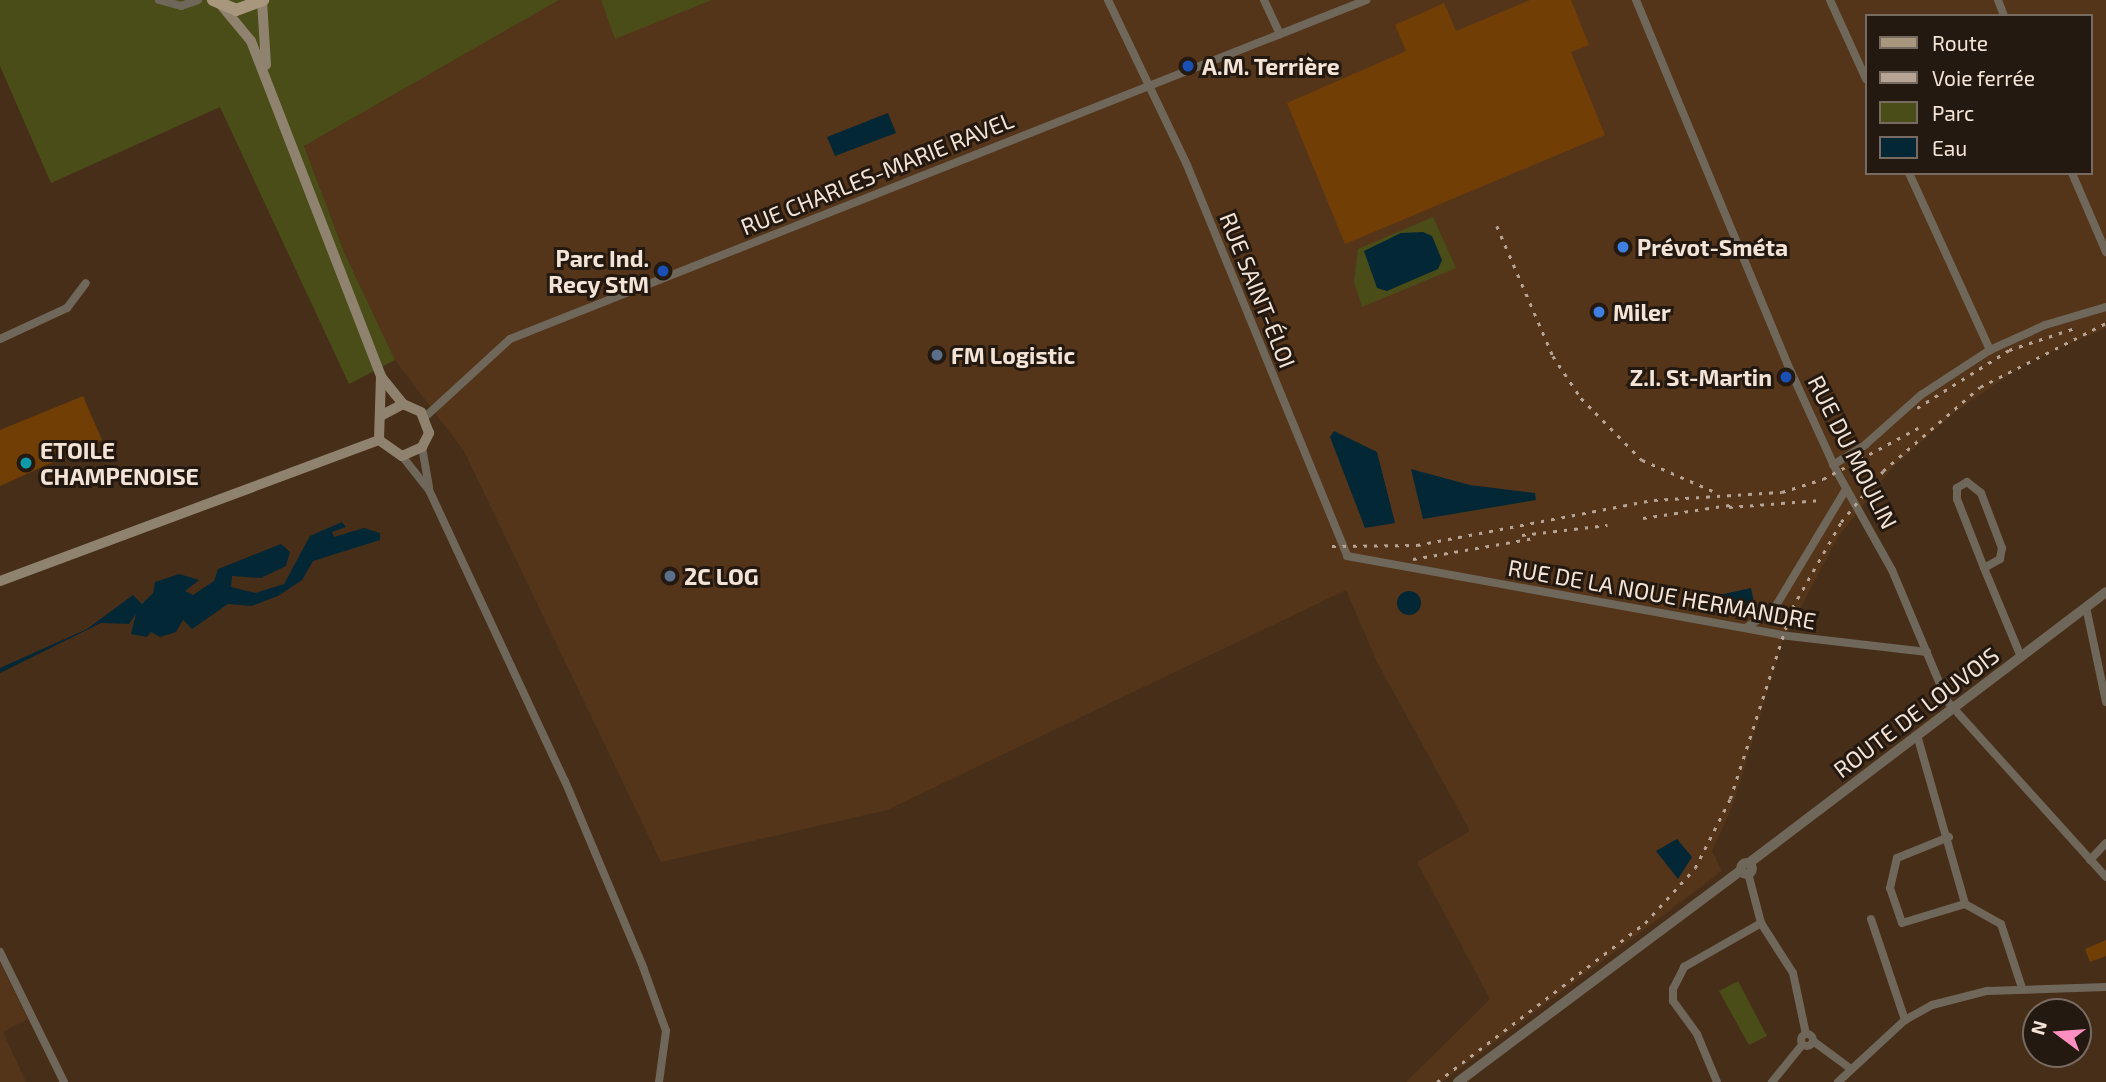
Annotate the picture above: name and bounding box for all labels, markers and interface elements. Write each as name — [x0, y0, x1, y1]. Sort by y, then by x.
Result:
legend — [1864, 14, 2092, 175]
text: Route — [1932, 30, 1988, 55]
place label: A.M. Terrière — [1202, 52, 1340, 80]
marker: A.M. Terrière — [1180, 58, 1196, 74]
text: Voie ferrée — [1932, 65, 2035, 90]
text: Parc — [1932, 100, 1974, 125]
street label: RUE CHARLES-MARIE RAVEL — [737, 106, 1017, 240]
text: Eau — [1932, 135, 1967, 160]
street label: RUE SAINT-ÉLOI — [1214, 208, 1302, 372]
place label: Prévot-Sméta — [1637, 233, 1788, 261]
marker: Prévot-Sméta — [1615, 239, 1631, 255]
place label: Parc Ind. Recy StM — [548, 244, 649, 298]
marker: Parc Ind. Recy StM — [655, 263, 671, 279]
place label: Miler — [1613, 298, 1671, 326]
marker: Miler — [1591, 304, 1607, 320]
place label: FM Logistic — [951, 341, 1075, 369]
marker: FM Logistic — [929, 347, 945, 363]
place label: Z.I. St-Martin — [1630, 363, 1772, 391]
marker: Z.I. St-Martin — [1778, 369, 1794, 385]
street label: RUE DU MOULIN — [1803, 371, 1903, 533]
place label: ETOILE CHAMPENOISE — [40, 436, 199, 490]
marker: ETOILE CHAMPENOISE — [18, 455, 34, 471]
street label: RUE DE LA NOUE HERMANDRE — [1506, 553, 1818, 635]
place label: 2C LOG — [684, 562, 759, 590]
marker: 2C LOG — [662, 568, 678, 584]
street label: ROUTE DE LOUVOIS — [1828, 641, 2004, 783]
north arrow — [2022, 998, 2092, 1068]
text: N — [2025, 1018, 2051, 1037]

